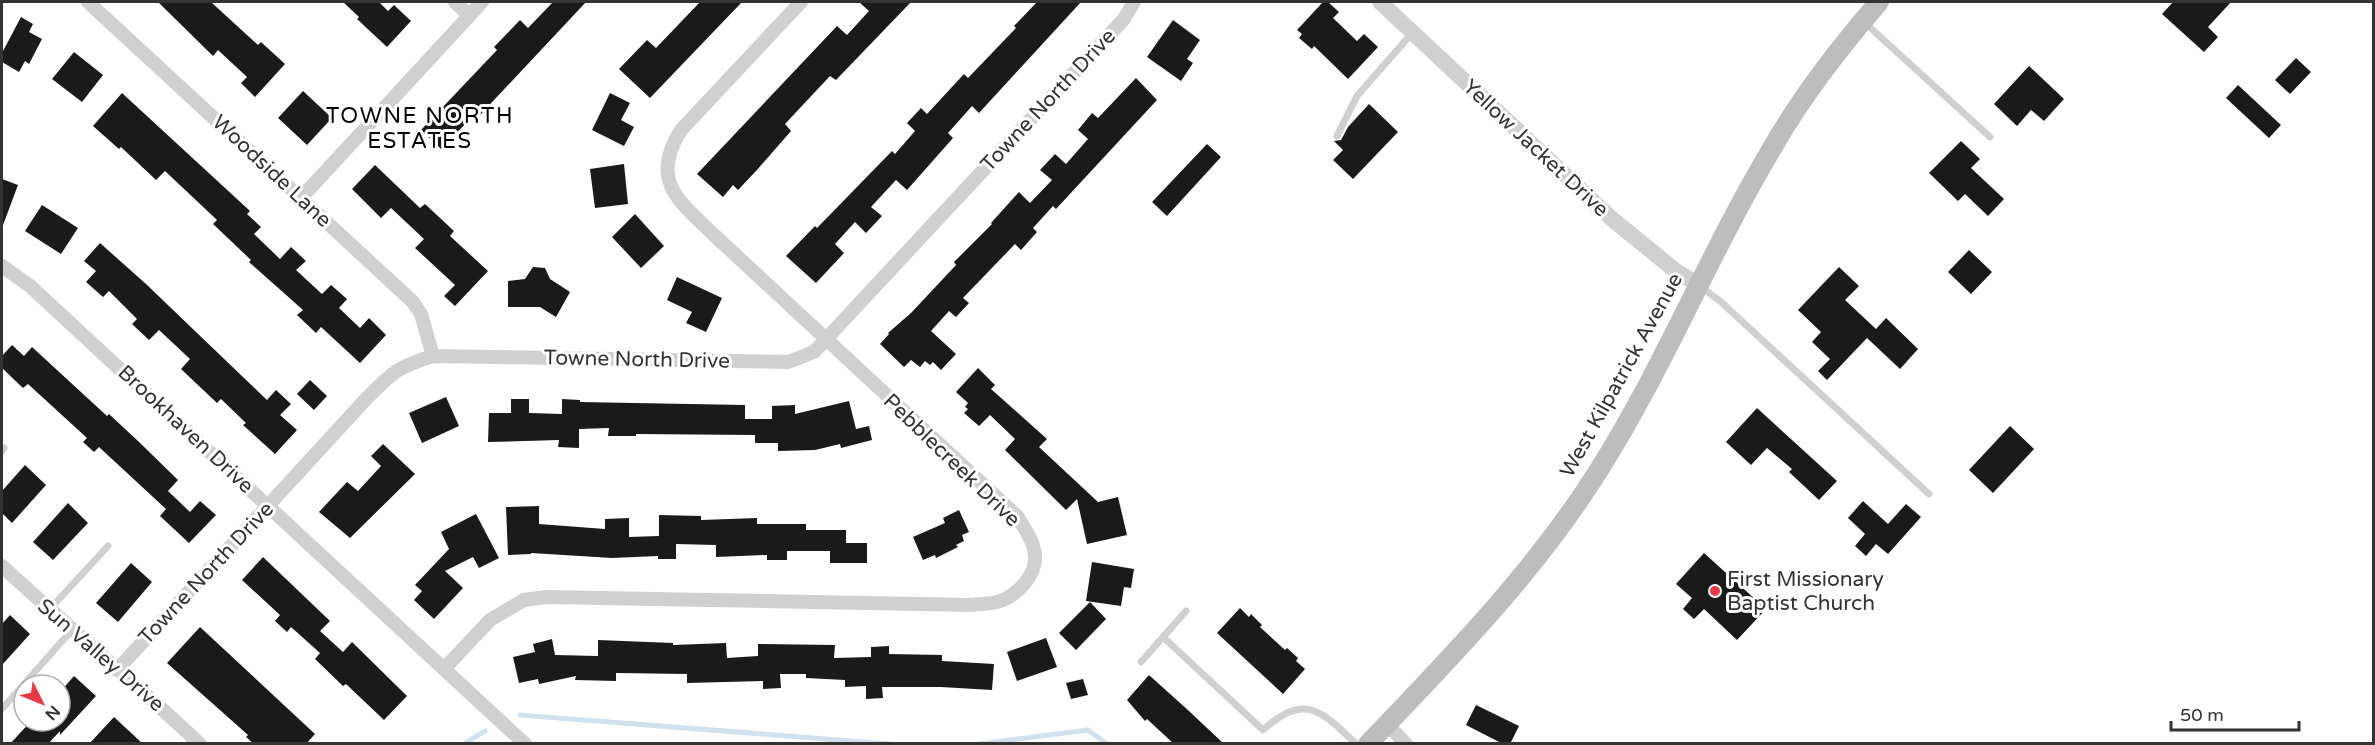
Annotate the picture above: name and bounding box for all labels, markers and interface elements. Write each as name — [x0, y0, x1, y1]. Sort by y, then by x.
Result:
street label: Towne North Drive — [976, 24, 1121, 177]
street label: Yellow Jacket Drive — [1458, 74, 1614, 222]
district label: TOWNE NORTH ESTATES — [326, 103, 514, 154]
street label: Woodside Lane — [207, 110, 336, 233]
street label: West Kilpatrick Avenue — [1555, 269, 1688, 482]
street label: Towne North Drive — [544, 345, 730, 374]
street label: Brookhaven Drive — [113, 360, 259, 499]
street label: Pebblecreek Drive — [878, 389, 1025, 532]
street label: Towne North Drive — [134, 497, 279, 650]
place label: First Missionary Baptist Church — [1727, 567, 1884, 616]
marker: First Missionary Baptist Church — [1708, 584, 1722, 598]
street label: Sun Valley Drive — [32, 594, 169, 717]
north arrow — [12, 673, 72, 733]
scale bar — [2171, 694, 2298, 732]
text: N — [41, 701, 64, 724]
text: 50 m — [2180, 704, 2224, 726]

